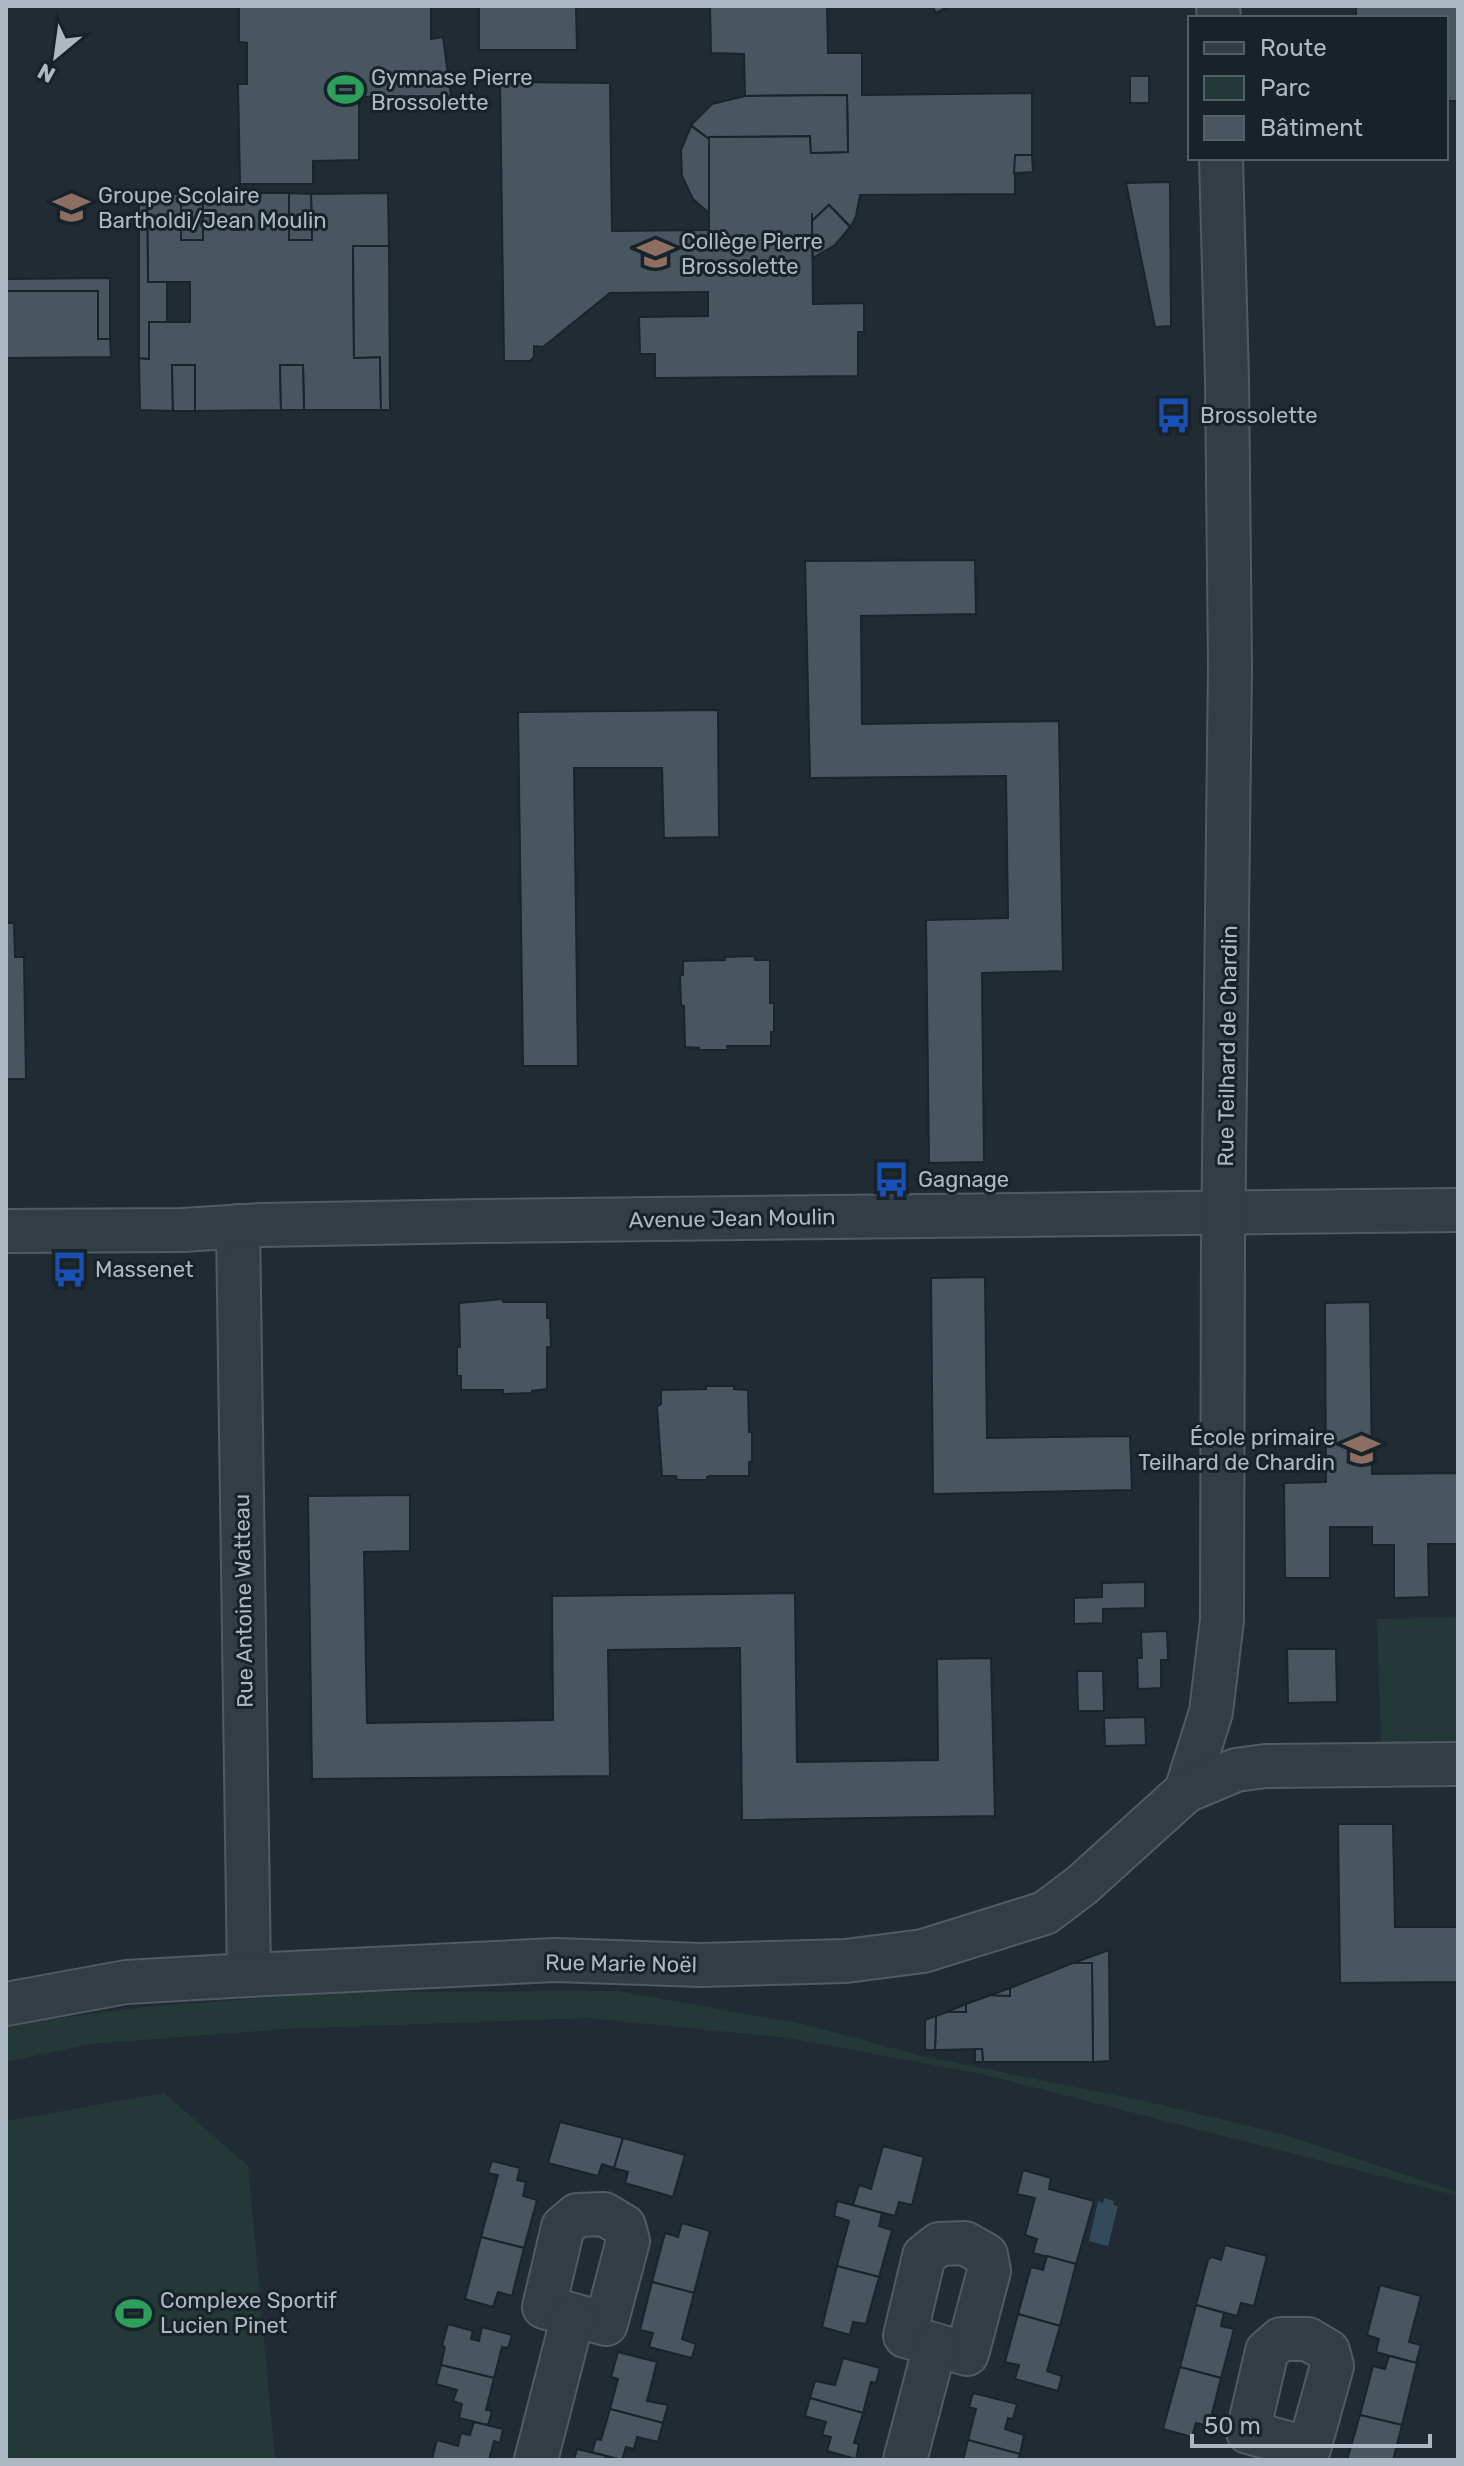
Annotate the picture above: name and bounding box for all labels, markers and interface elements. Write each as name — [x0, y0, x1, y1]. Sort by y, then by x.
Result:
north arrow — [16, 16, 96, 96]
legend — [1188, 16, 1448, 160]
text: Route — [1260, 34, 1327, 62]
text: N — [33, 57, 60, 89]
place label: Gymnase Pierre Brossolette — [371, 64, 533, 116]
sports icon: Gymnase Pierre Brossolette — [326, 71, 364, 109]
text: Parc — [1260, 74, 1311, 102]
text: Bâtiment — [1260, 114, 1363, 142]
place label: Groupe Scolaire Bartholdi/Jean Moulin — [98, 182, 327, 234]
school or university icon: Groupe Scolaire Bartholdi/Jean Moulin — [53, 189, 91, 227]
place label: Collège Pierre Brossolette — [681, 228, 823, 280]
school or university icon: Collège Pierre Brossolette — [636, 235, 674, 273]
bus stop icon: Brossolette — [1155, 396, 1193, 434]
place label: Brossolette — [1200, 402, 1318, 429]
street label: Rue Teilhard de Chardin — [1212, 925, 1243, 1167]
bus stop icon: Gagnage — [873, 1160, 911, 1198]
place label: Gagnage — [918, 1166, 1009, 1193]
street label: Avenue Jean Moulin — [628, 1203, 836, 1234]
bus stop icon: Massenet — [50, 1250, 88, 1288]
place label: Massenet — [95, 1256, 194, 1283]
place label: École primaire Teilhard de Chardin — [1138, 1424, 1335, 1476]
school or university icon: École primaire Teilhard de Chardin — [1342, 1431, 1380, 1469]
street label: Rue Antoine Watteau — [228, 1494, 259, 1708]
street label: Rue Marie Noël — [545, 1949, 697, 1978]
place label: Complexe Sportif Lucien Pinet — [160, 2287, 337, 2339]
sports icon: Complexe Sportif Lucien Pinet — [115, 2294, 153, 2332]
scale bar — [1192, 2398, 1430, 2448]
text: 50 m — [1204, 2412, 1261, 2440]

